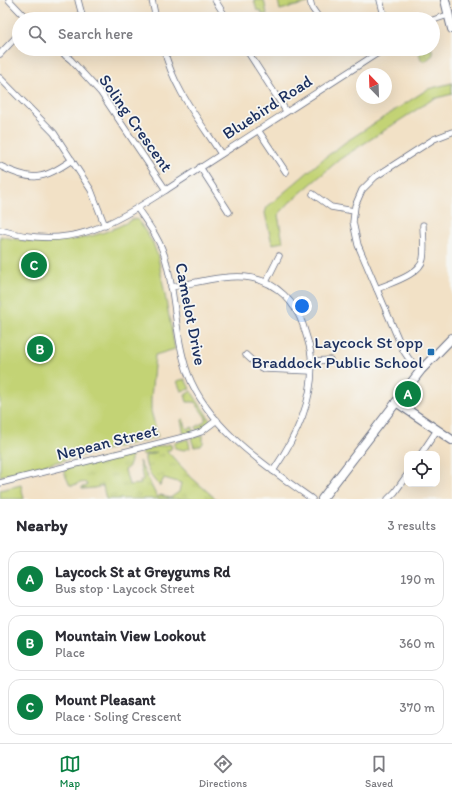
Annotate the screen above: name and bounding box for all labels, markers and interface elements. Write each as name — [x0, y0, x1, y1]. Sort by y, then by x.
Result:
search box — [12, 12, 440, 56]
icon: search — [26, 23, 48, 45]
text: Search here — [58, 25, 133, 43]
north arrow — [356, 68, 392, 104]
street label: Soling Crescent — [95, 70, 177, 176]
street label: Bluebird Road — [218, 71, 316, 143]
pin: C — [21, 250, 47, 280]
street label: Camelot Drive — [171, 261, 211, 367]
your location — [292, 296, 312, 316]
place label: Laycock St opp Braddock Public School — [251, 332, 423, 372]
pin: B — [27, 334, 53, 364]
marker: Laycock St opp Braddock Public School — [426, 347, 436, 357]
pin: A — [395, 379, 421, 409]
street label: Nepean Street — [54, 420, 160, 464]
map controls — [404, 451, 440, 487]
button: locate — [404, 451, 440, 487]
text: Nearby — [16, 515, 68, 535]
text: 3 results — [387, 518, 436, 533]
text: Laycock St at Greygums Rd — [55, 563, 231, 581]
text: A — [26, 572, 34, 587]
text: 190 m — [400, 572, 435, 587]
text: Bus stop · Laycock Street — [55, 581, 195, 596]
text: Mountain View Lookout — [55, 627, 206, 645]
text: B — [26, 636, 34, 651]
text: 360 m — [399, 636, 435, 651]
text: Place — [55, 645, 85, 660]
text: Mount Pleasant — [55, 691, 156, 709]
text: C — [26, 700, 34, 715]
text: 370 m — [400, 700, 435, 715]
text: Place · Soling Crescent — [55, 709, 181, 724]
tab: Map — [59, 753, 81, 790]
tab: Directions — [199, 753, 247, 790]
tab: Saved — [365, 753, 393, 790]

